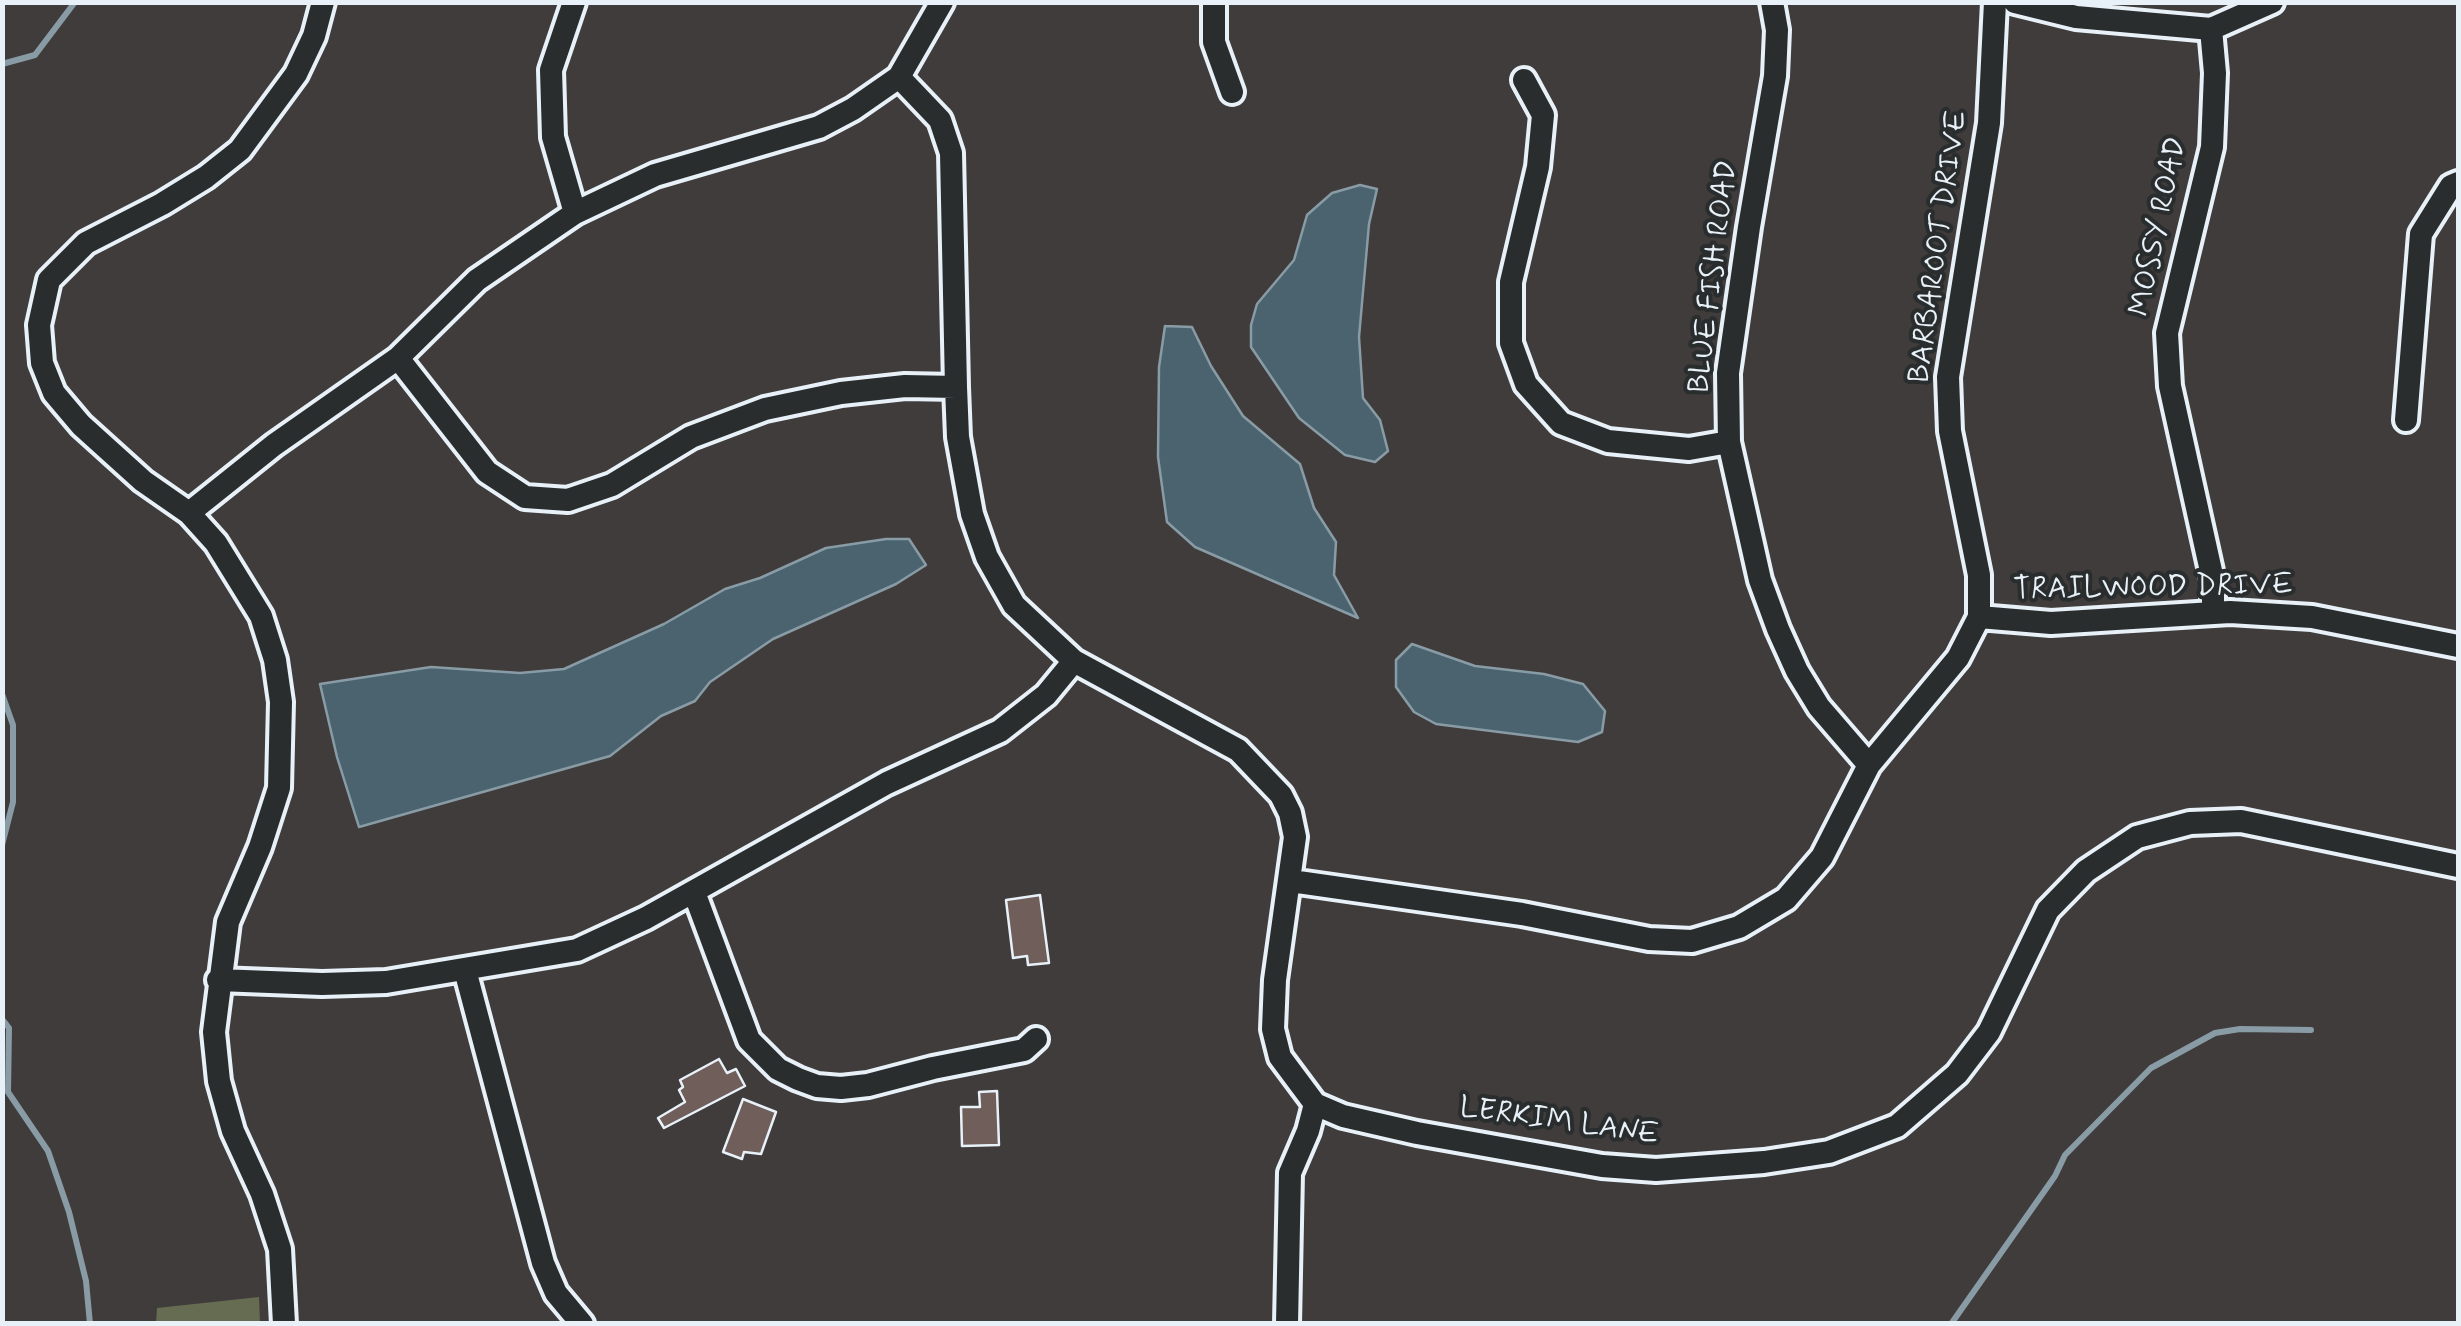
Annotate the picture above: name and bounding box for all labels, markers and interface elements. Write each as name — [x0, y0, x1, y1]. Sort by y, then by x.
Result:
street label: BARBAROOT DRIVE — [1903, 108, 1977, 386]
street label: MOSSY ROAD — [2123, 134, 2197, 320]
street label: BLUE FISH ROAD — [1683, 158, 1747, 396]
street label: TRAILWOOD DRIVE — [2013, 569, 2293, 609]
street label: LERKIM LANE — [1457, 1091, 1661, 1155]

